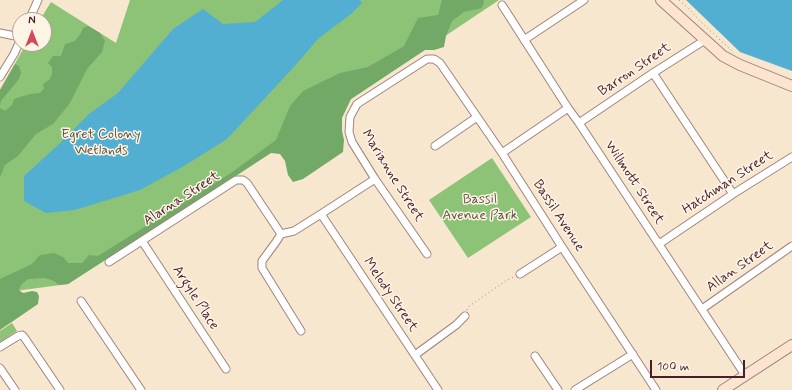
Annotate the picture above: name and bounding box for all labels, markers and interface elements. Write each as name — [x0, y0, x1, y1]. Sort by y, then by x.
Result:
north arrow — [12, 12, 52, 52]
text: N — [28, 14, 36, 28]
street label: Barron Street — [596, 40, 674, 100]
park label: Egret Colony Wetlands — [61, 127, 141, 160]
street label: Marianne Street — [357, 127, 427, 225]
street label: Willmott Street — [601, 138, 667, 228]
street label: Hatchman Street — [679, 147, 777, 219]
street label: Alarna Street — [141, 168, 223, 230]
street label: Bassil Avenue — [529, 177, 587, 255]
park label: Bassil Avenue Park — [442, 192, 518, 224]
street label: Allan Street — [703, 238, 777, 296]
street label: Melody Street — [359, 255, 421, 335]
street label: Argyle Place — [168, 263, 222, 333]
scale bar — [652, 352, 747, 378]
text: 100 m — [657, 359, 689, 375]

